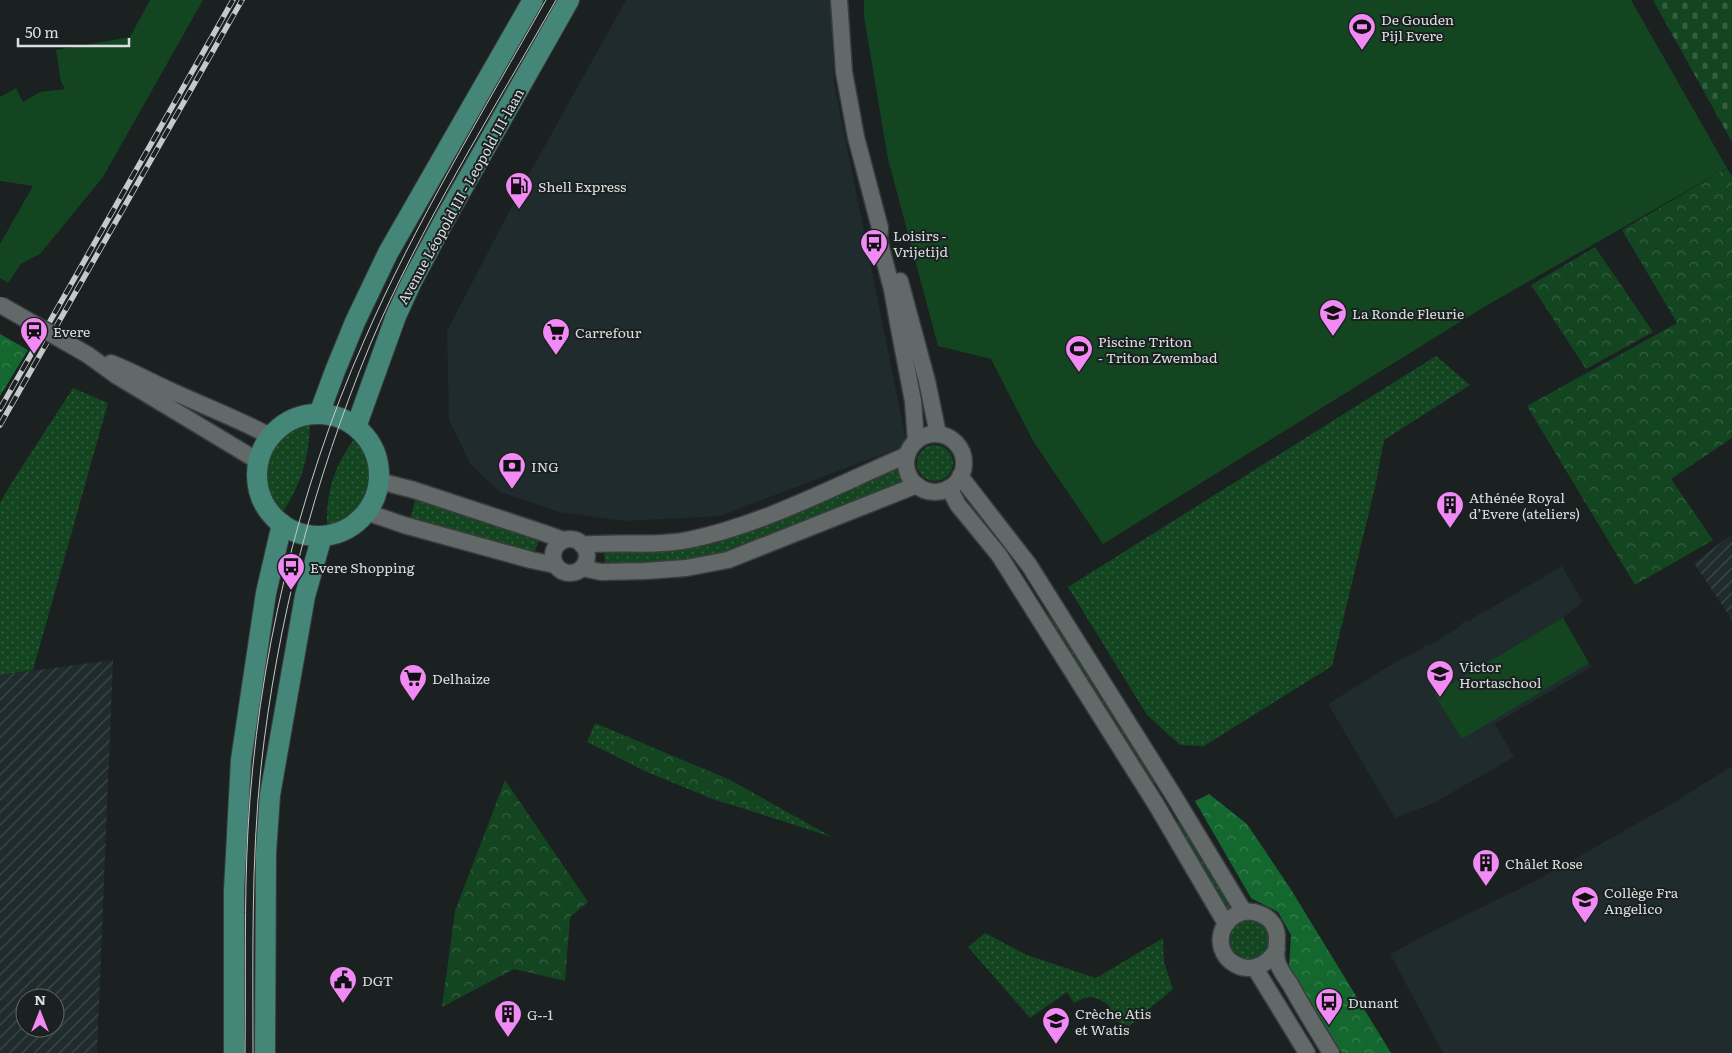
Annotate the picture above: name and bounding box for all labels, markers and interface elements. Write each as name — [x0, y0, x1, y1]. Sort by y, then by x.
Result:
place label: De Gouden Pijl Evere — [1381, 9, 1454, 45]
sports icon: De Gouden Pijl Evere — [1347, 12, 1377, 51]
scale bar — [18, 15, 129, 47]
text: 50 m — [25, 20, 59, 43]
street label: Avenue Léopold III - Leopold III-laan — [392, 84, 528, 308]
fuel station icon: Shell Express — [504, 171, 534, 210]
place label: Shell Express — [538, 176, 626, 196]
place label: Loisirs - Vrijetijd — [893, 225, 949, 261]
bus stop icon: Loisirs - Vrijetijd — [859, 228, 889, 267]
school or university icon: La Ronde Fleurie — [1318, 298, 1348, 337]
place label: La Ronde Fleurie — [1352, 303, 1464, 323]
station icon: Evere — [19, 316, 49, 355]
supermarket icon: Carrefour — [541, 317, 571, 356]
place label: Evere — [53, 321, 90, 341]
place label: Carrefour — [575, 322, 642, 342]
place label: Piscine Triton - Triton Zwembad — [1098, 331, 1218, 367]
sports icon: Piscine Triton - Triton Zwembad — [1064, 334, 1094, 373]
bank icon: ING — [497, 451, 527, 490]
place label: ING — [531, 456, 559, 476]
place label: Athénée Royal d’Evere (ateliers) — [1469, 487, 1580, 523]
building icon: Athénée Royal d’Evere (ateliers) — [1435, 490, 1465, 529]
bus stop icon: Evere Shopping — [276, 552, 306, 591]
place label: Evere Shopping — [310, 557, 415, 577]
place label: Victor Hortaschool — [1459, 656, 1542, 692]
school or university icon: Victor Hortaschool — [1425, 659, 1455, 698]
supermarket icon: Delhaize — [398, 663, 428, 702]
place label: Delhaize — [432, 668, 490, 688]
building icon: Châlet Rose — [1471, 848, 1501, 887]
place label: Châlet Rose — [1505, 853, 1583, 873]
place label: Collège Fra Angelico — [1604, 882, 1679, 918]
school or university icon: Collège Fra Angelico — [1570, 885, 1600, 924]
public building icon: DGT — [328, 965, 358, 1004]
place label: DGT — [362, 970, 393, 990]
bus stop icon: Dunant — [1314, 987, 1344, 1026]
north arrow — [15, 988, 65, 1038]
text: N — [34, 989, 46, 1009]
place label: Dunant — [1348, 992, 1399, 1012]
building icon: G--1 — [493, 999, 523, 1038]
place label: Crèche Atis et Watis — [1075, 1003, 1151, 1039]
place label: G--1 — [527, 1004, 553, 1024]
school or university icon: Crèche Atis et Watis — [1041, 1006, 1071, 1045]

